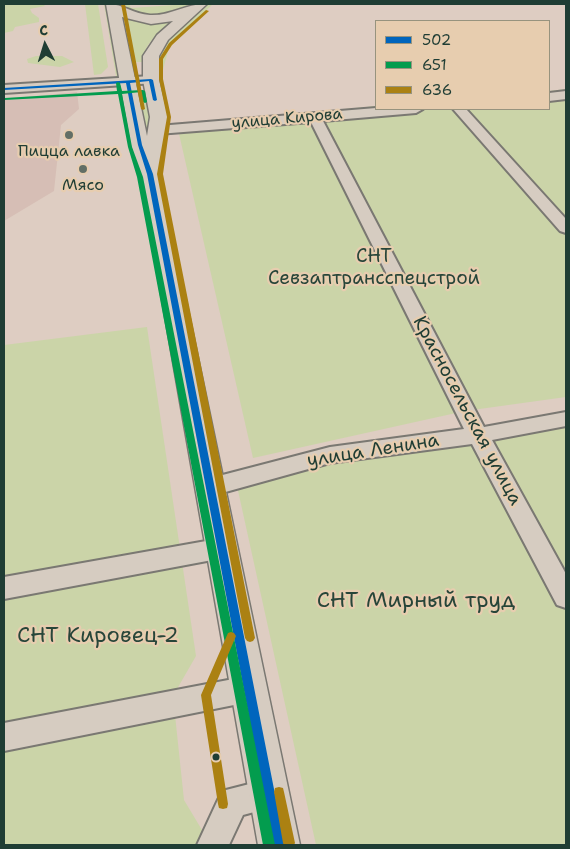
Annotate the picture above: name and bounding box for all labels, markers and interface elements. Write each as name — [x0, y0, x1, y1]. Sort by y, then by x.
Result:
north arrow — [20, 20, 70, 70]
legend — [375, 20, 550, 110]
text: С — [39, 21, 49, 39]
text: 502 — [422, 30, 451, 50]
text: 651 — [422, 55, 447, 75]
text: 636 — [422, 80, 452, 100]
street label: улица Кирова — [231, 105, 343, 133]
marker: Пицца лавка — [63, 129, 75, 141]
place label: Пицца лавка — [18, 142, 120, 162]
marker: Мясо — [77, 163, 89, 175]
place label: Мясо — [62, 176, 104, 196]
park label: СНТ Севзаптрансспецстрой — [268, 246, 480, 290]
street label: Красносельская улица — [407, 312, 527, 510]
street label: улица Ленина — [305, 429, 441, 473]
park label: СНТ Мирный труд — [317, 588, 515, 614]
park label: СНТ Кировец-2 — [17, 623, 179, 649]
unlabelled marker — [211, 752, 221, 762]

